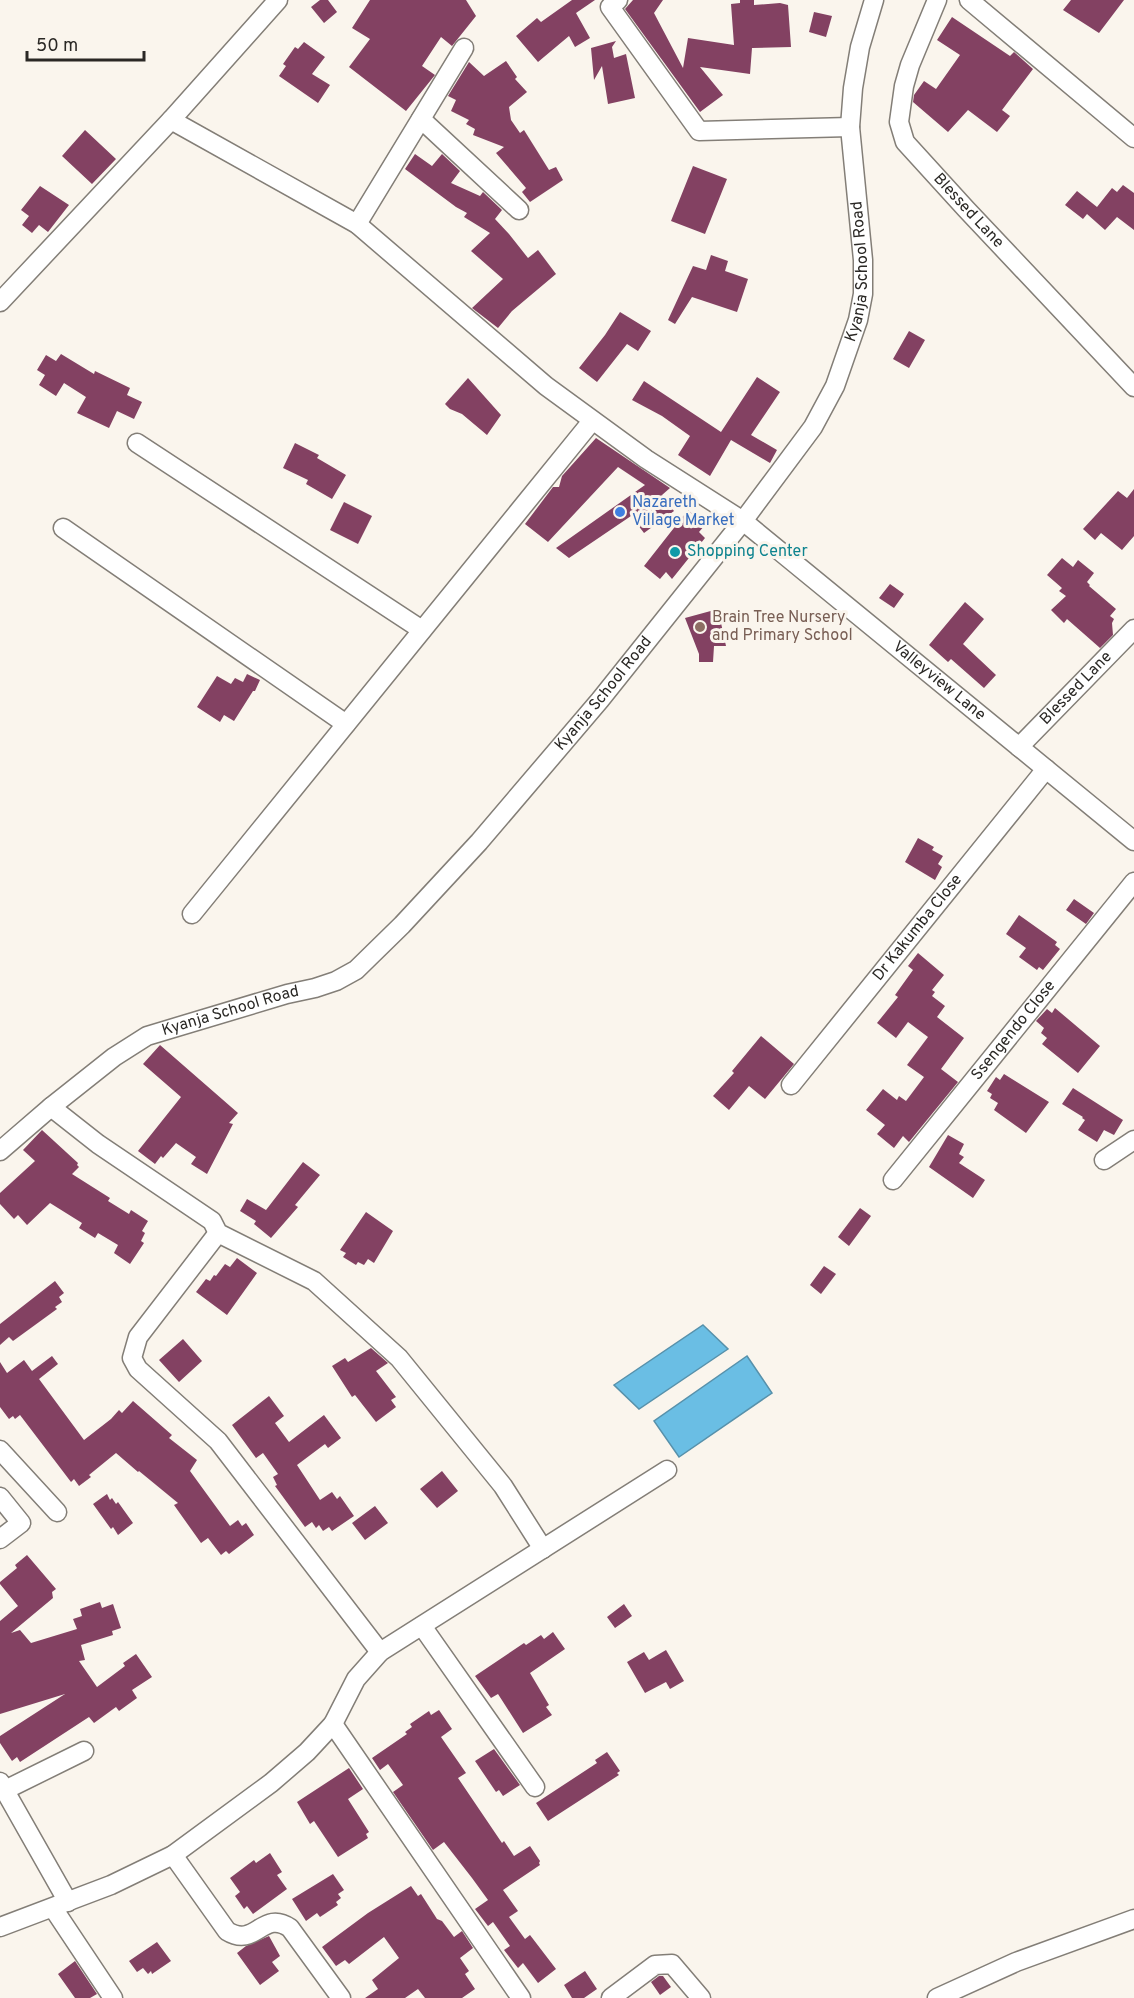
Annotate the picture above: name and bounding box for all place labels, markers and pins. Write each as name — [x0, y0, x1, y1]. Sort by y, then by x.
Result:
place label: Nazareth Village Market — [632, 493, 735, 531]
marker: Nazareth Village Market — [613, 505, 627, 519]
place label: Shopping Center — [687, 542, 808, 562]
marker: Shopping Center — [668, 545, 682, 559]
place label: Brain Tree Nursery and Primary School — [712, 608, 853, 646]
marker: Brain Tree Nursery and Primary School — [693, 620, 707, 634]

